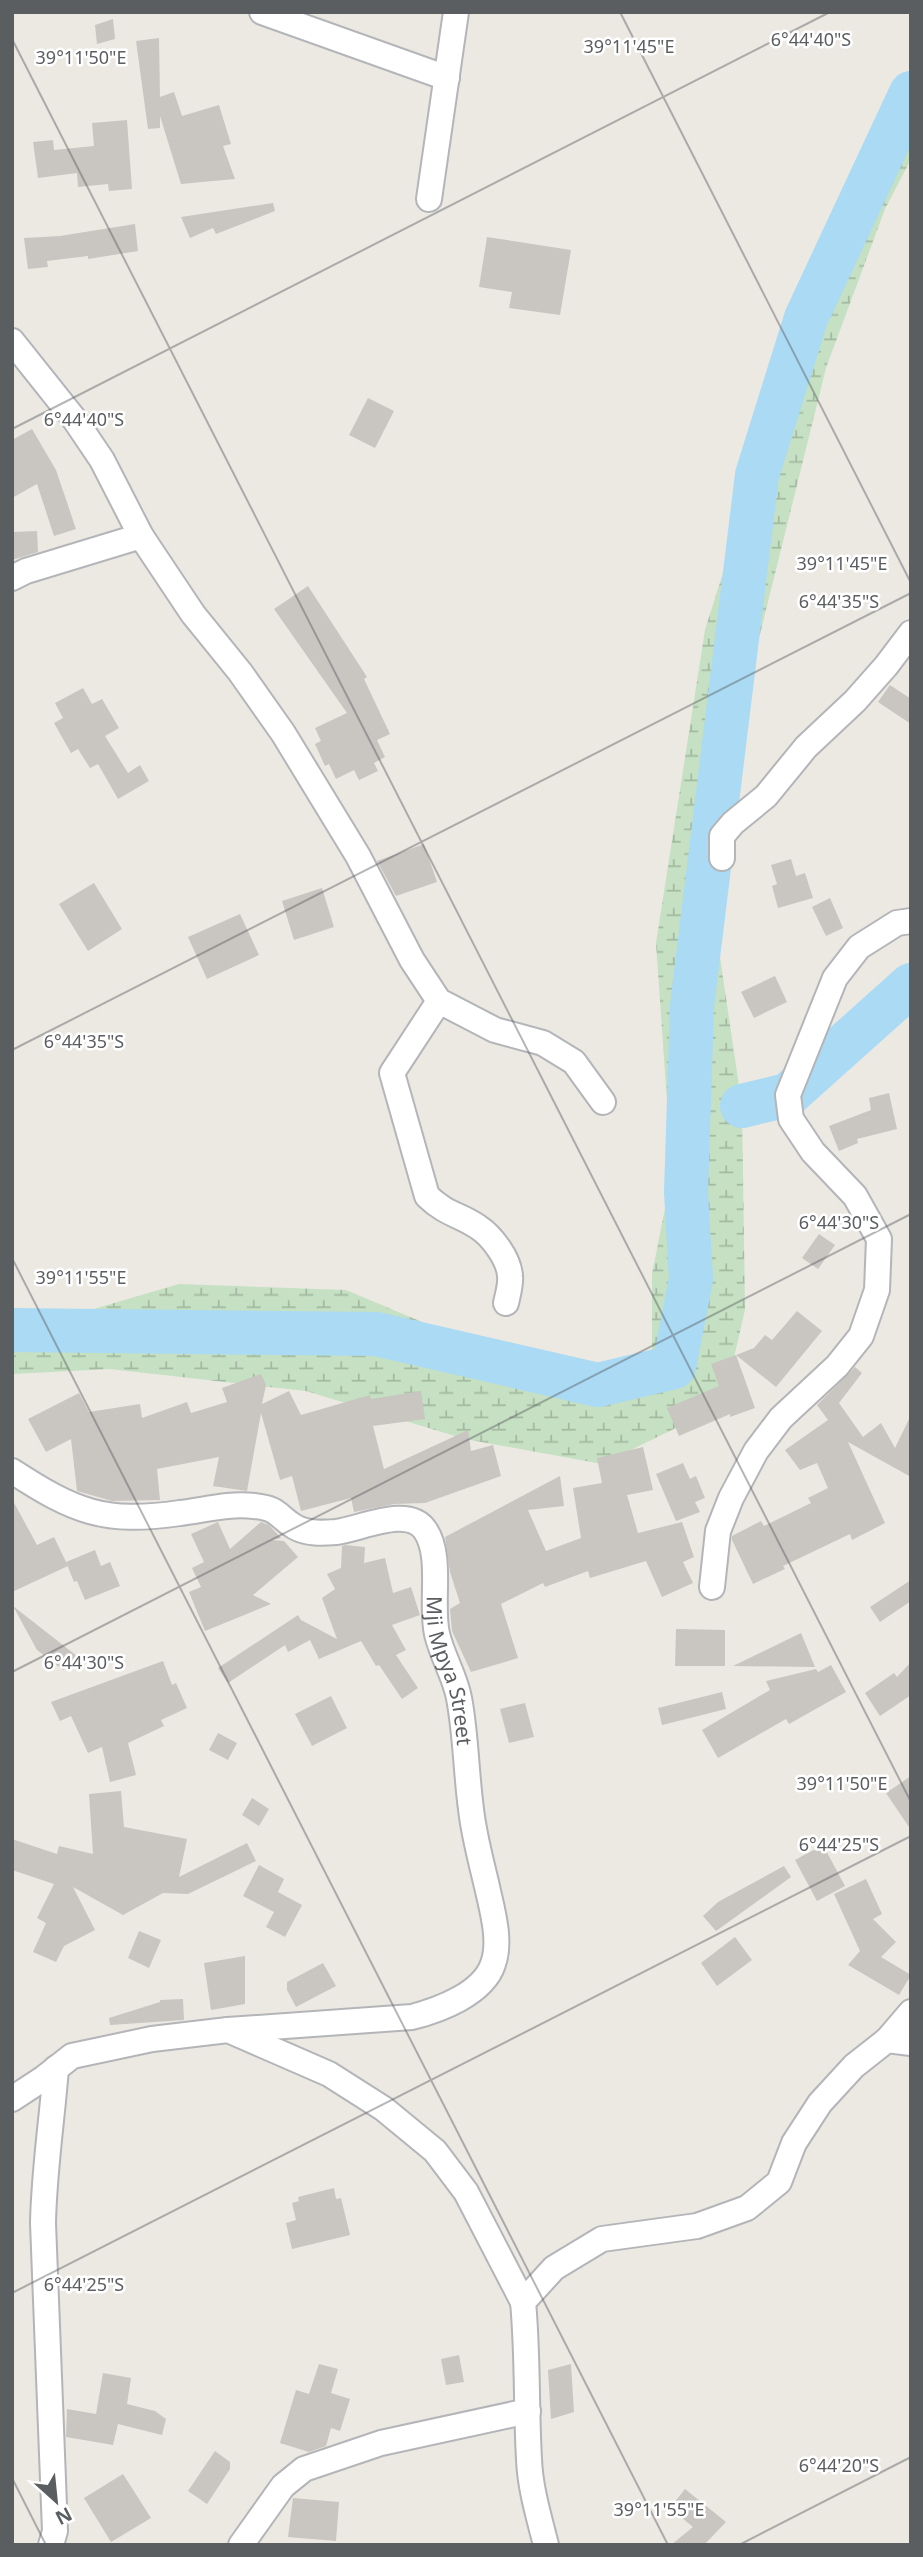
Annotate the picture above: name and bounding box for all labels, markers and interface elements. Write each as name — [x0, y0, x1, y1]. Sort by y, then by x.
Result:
text: 6°44'40"S — [771, 27, 851, 51]
text: 39°11'45"E — [584, 34, 674, 58]
text: 39°11'50"E — [36, 45, 126, 69]
text: 6°44'40"S — [44, 407, 124, 431]
text: 39°11'45"E — [797, 551, 887, 575]
text: 6°44'35"S — [799, 589, 879, 613]
text: 6°44'35"S — [44, 1029, 124, 1053]
text: 6°44'30"S — [799, 1210, 879, 1234]
text: 39°11'55"E — [36, 1265, 126, 1289]
street label: Mji Mpya Street — [421, 1596, 479, 1747]
text: 6°44'30"S — [44, 1650, 124, 1674]
text: 39°11'50"E — [797, 1771, 887, 1795]
text: 6°44'25"S — [799, 1832, 879, 1856]
text: 6°44'25"S — [44, 2272, 124, 2296]
text: 6°44'20"S — [799, 2453, 879, 2477]
north arrow — [21, 2466, 91, 2536]
text: 39°11'55"E — [614, 2497, 704, 2521]
text: N — [51, 2501, 77, 2531]

